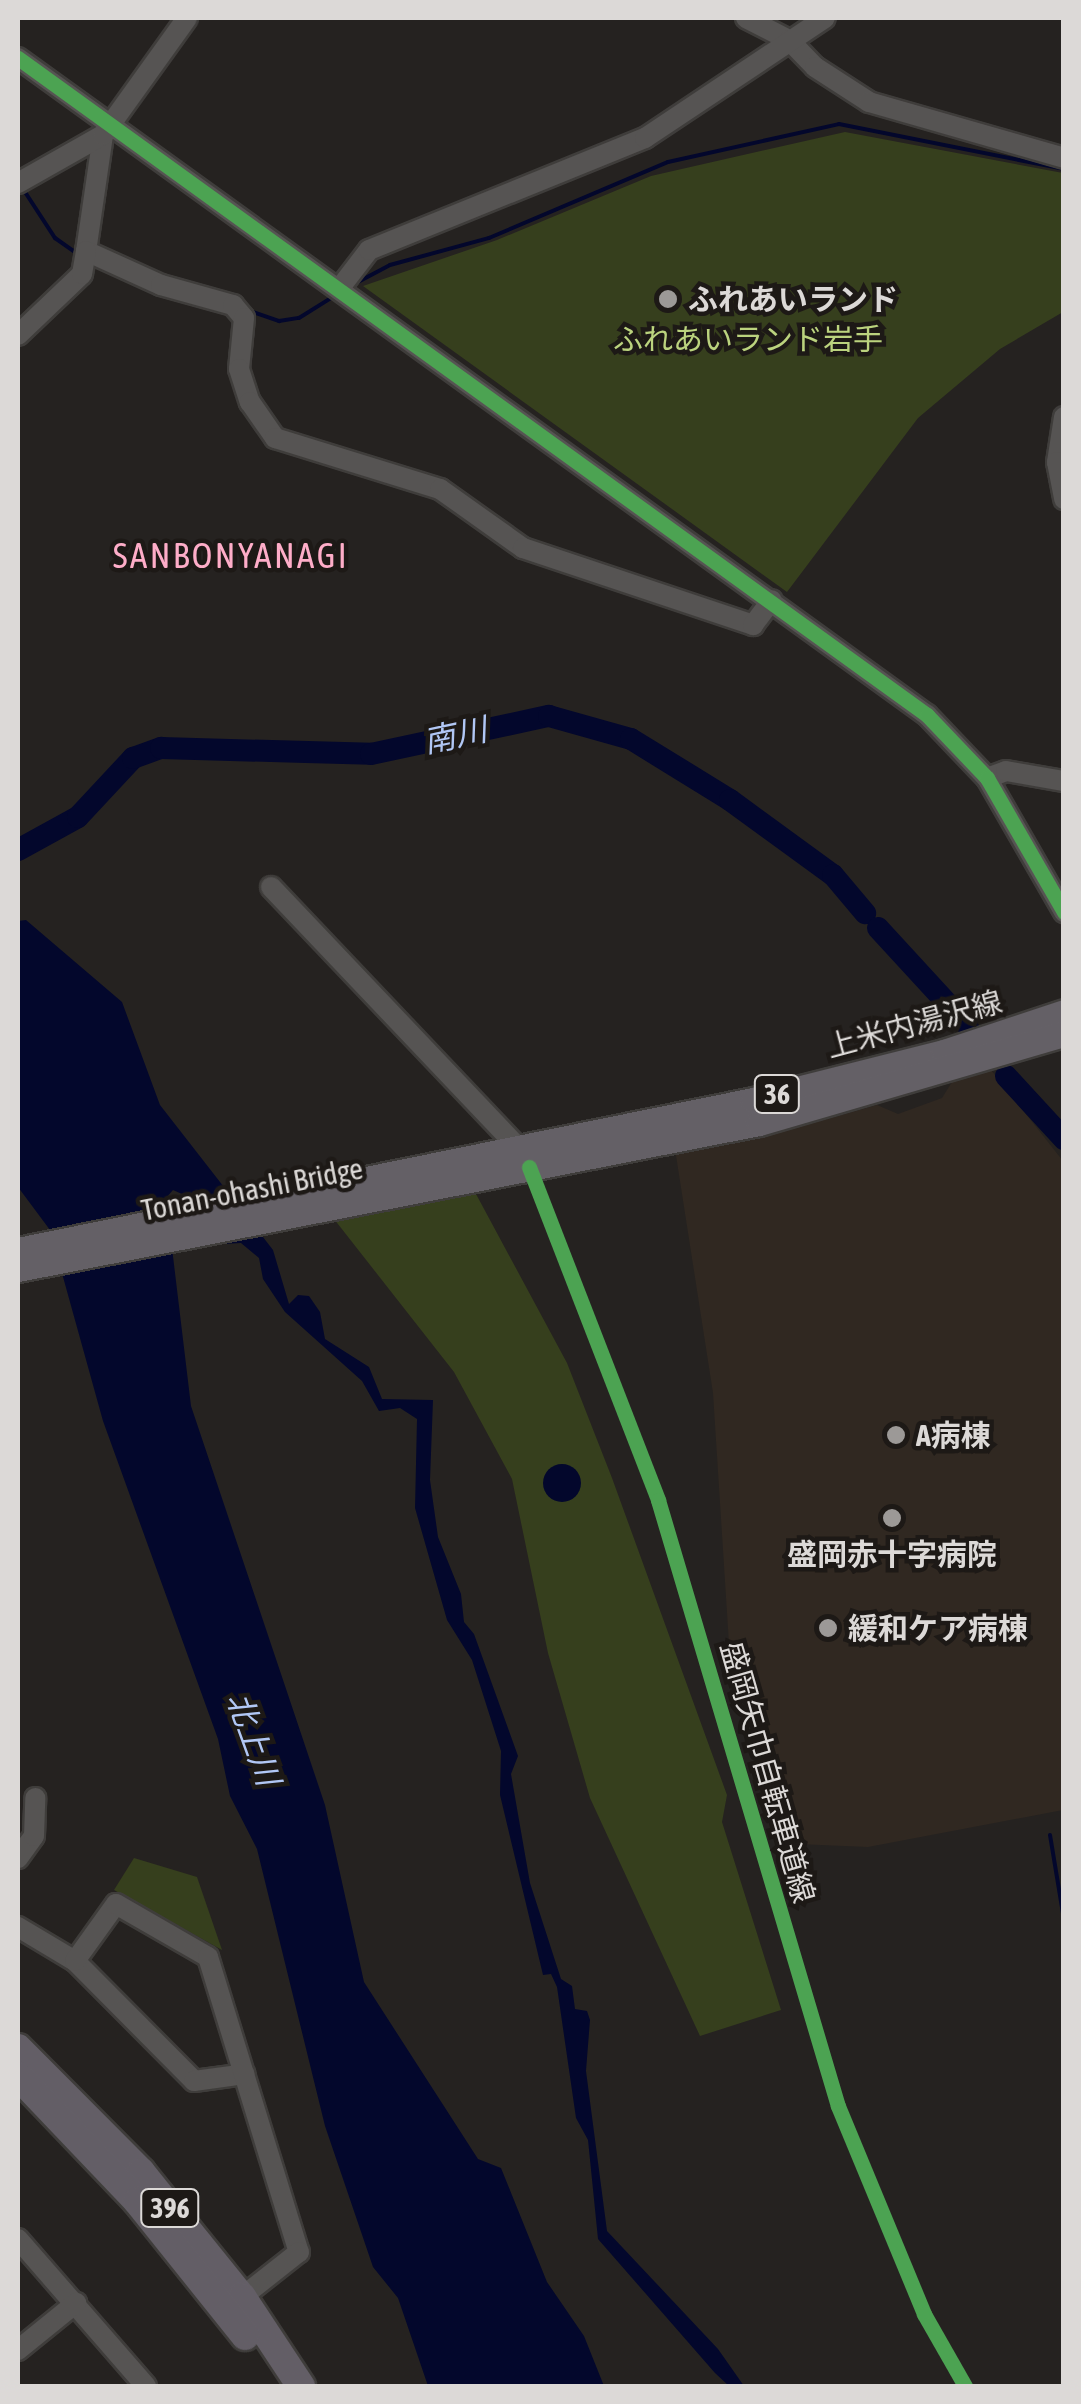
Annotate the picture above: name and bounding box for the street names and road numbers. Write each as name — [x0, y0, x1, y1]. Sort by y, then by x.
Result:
street label: 上米内湯沢線 — [822, 983, 1006, 1065]
road number: 36 — [752, 1071, 802, 1117]
street label: Tonan-ohashi Bridge — [138, 1150, 366, 1228]
street label: 盛岡矢巾自転車道線 — [713, 1637, 823, 1907]
road number: 396 — [140, 2185, 200, 2231]

